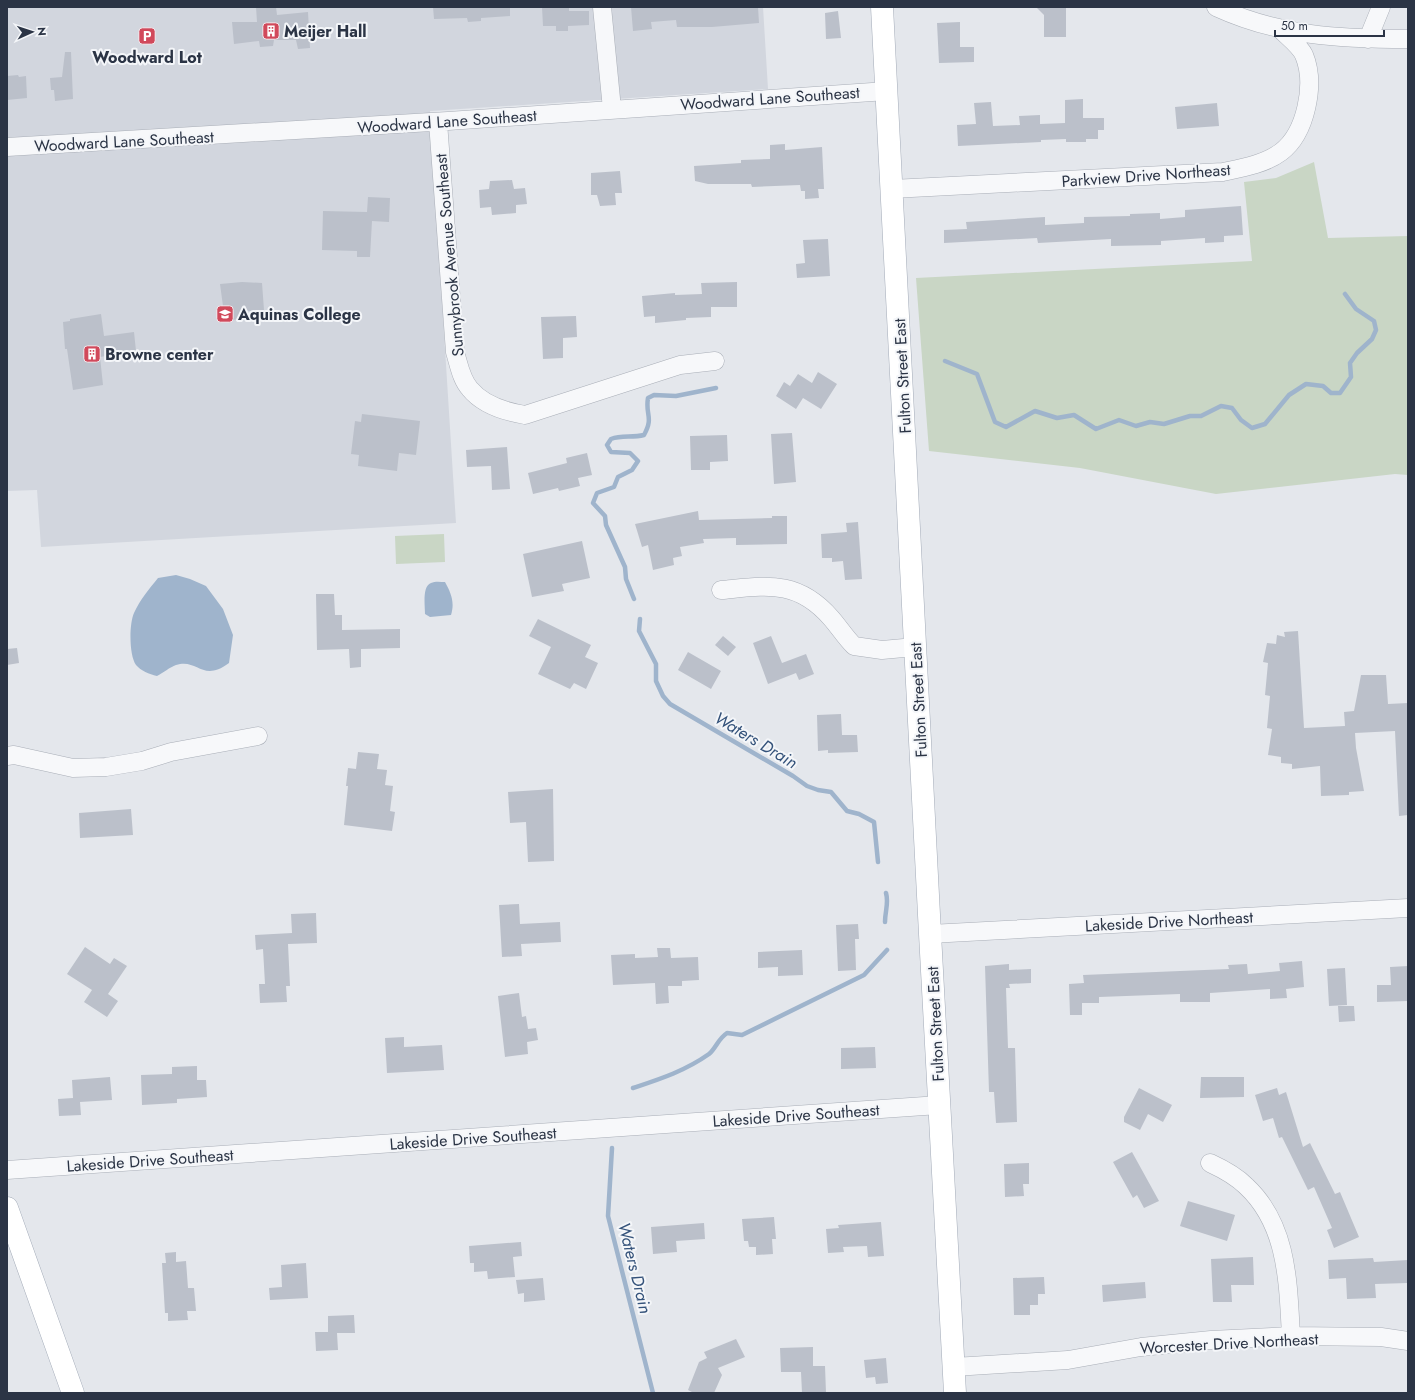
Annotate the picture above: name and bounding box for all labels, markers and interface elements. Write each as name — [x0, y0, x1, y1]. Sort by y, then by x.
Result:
north arrow — [12, 12, 52, 52]
scale bar — [1275, 12, 1384, 38]
text: 50 m — [1281, 17, 1308, 35]
place label: Meijer Hall — [284, 20, 367, 43]
building icon: Meijer Hall — [261, 21, 281, 41]
parking icon: Woodward Lot — [137, 26, 157, 46]
text: N — [34, 27, 50, 36]
place label: Woodward Lot — [92, 46, 203, 69]
street label: Woodward Lane Southeast — [680, 81, 861, 116]
street label: Woodward Lane Southeast — [357, 104, 538, 139]
street label: Woodward Lane Southeast — [34, 125, 215, 158]
street label: Sunnybrook Avenue Southeast — [429, 152, 470, 357]
street label: Parkview Drive Northeast — [1061, 158, 1231, 193]
place label: Aquinas College — [237, 303, 361, 326]
school or university icon: Aquinas College — [215, 304, 235, 324]
street label: Fulton Street East — [888, 318, 917, 434]
place label: Browne center — [105, 343, 214, 366]
building icon: Browne center — [82, 344, 102, 364]
street label: Fulton Street East — [904, 642, 933, 758]
water label: Waters Drain — [710, 706, 802, 774]
street label: Lakeside Drive Northeast — [1084, 906, 1254, 937]
street label: Fulton Street East — [921, 966, 950, 1082]
street label: Lakeside Drive Southeast — [712, 1098, 881, 1133]
street label: Lakeside Drive Southeast — [389, 1121, 558, 1156]
street label: Lakeside Drive Southeast — [66, 1143, 235, 1178]
water label: Waters Drain — [612, 1220, 658, 1316]
street label: Worcester Drive Northeast — [1139, 1327, 1319, 1360]

